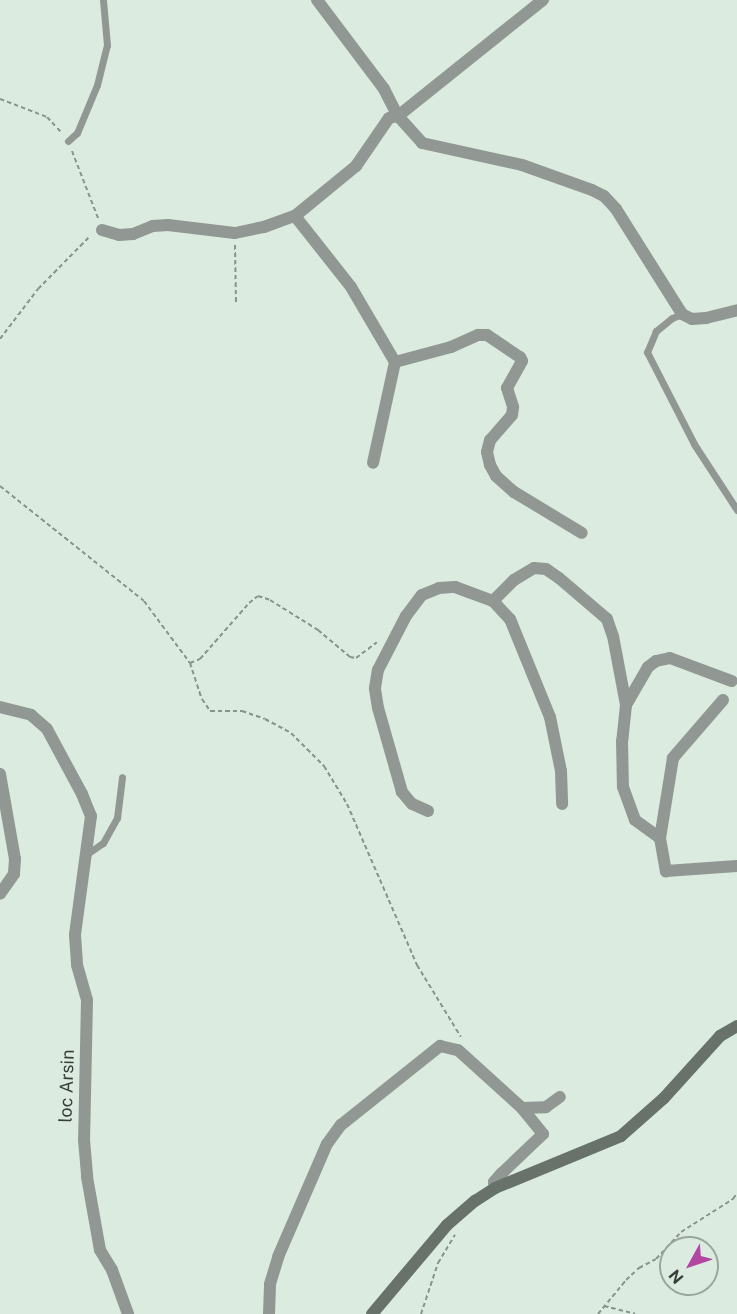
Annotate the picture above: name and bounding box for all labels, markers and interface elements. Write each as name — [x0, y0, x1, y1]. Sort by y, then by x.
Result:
street label: loc Arsin — [55, 1049, 79, 1123]
north arrow — [659, 1236, 719, 1296]
text: N — [665, 1266, 688, 1288]

